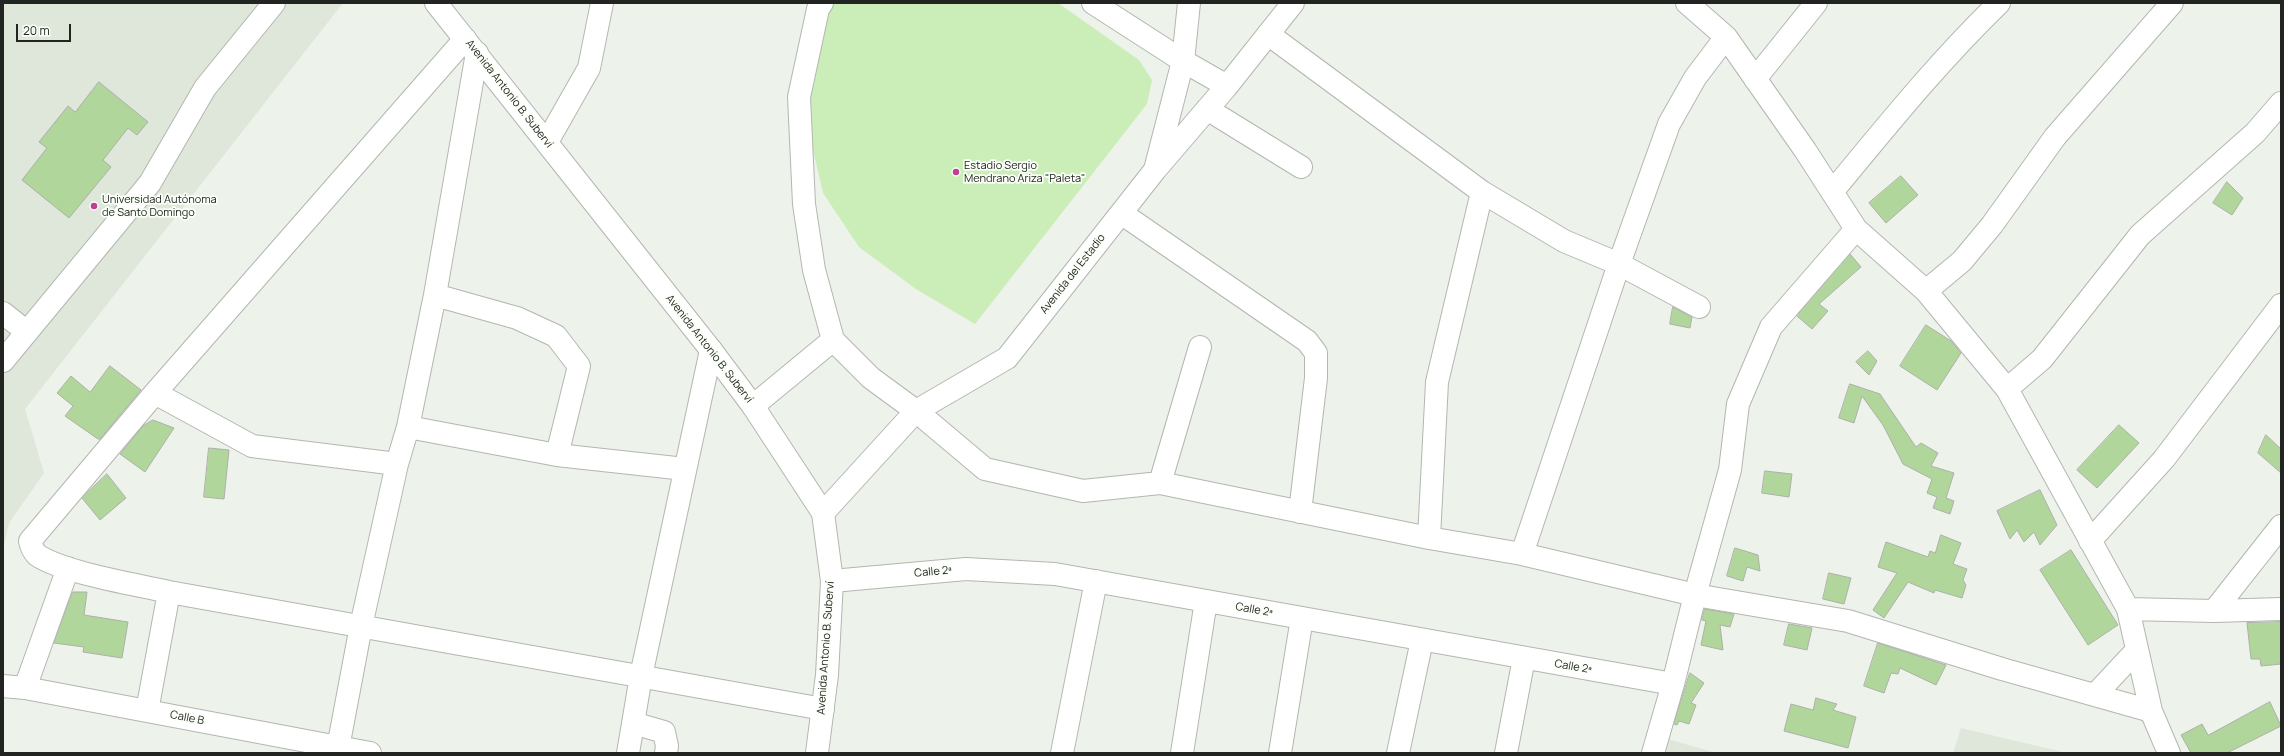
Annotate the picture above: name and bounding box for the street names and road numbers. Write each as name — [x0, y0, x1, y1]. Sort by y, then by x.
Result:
street label: Avenida Antonio B. Suberví — [463, 37, 555, 151]
street label: Avenida del Estadio — [1038, 231, 1108, 317]
street label: Avenida Antonio B. Suberví — [663, 292, 755, 406]
street label: Calle 2ª — [914, 564, 952, 580]
street label: Avenida Antonio B. Suberví — [815, 581, 837, 715]
street label: Calle 2ª — [1234, 600, 1274, 620]
street label: Calle 2ª — [1553, 657, 1593, 677]
street label: Calle B — [169, 708, 205, 728]

